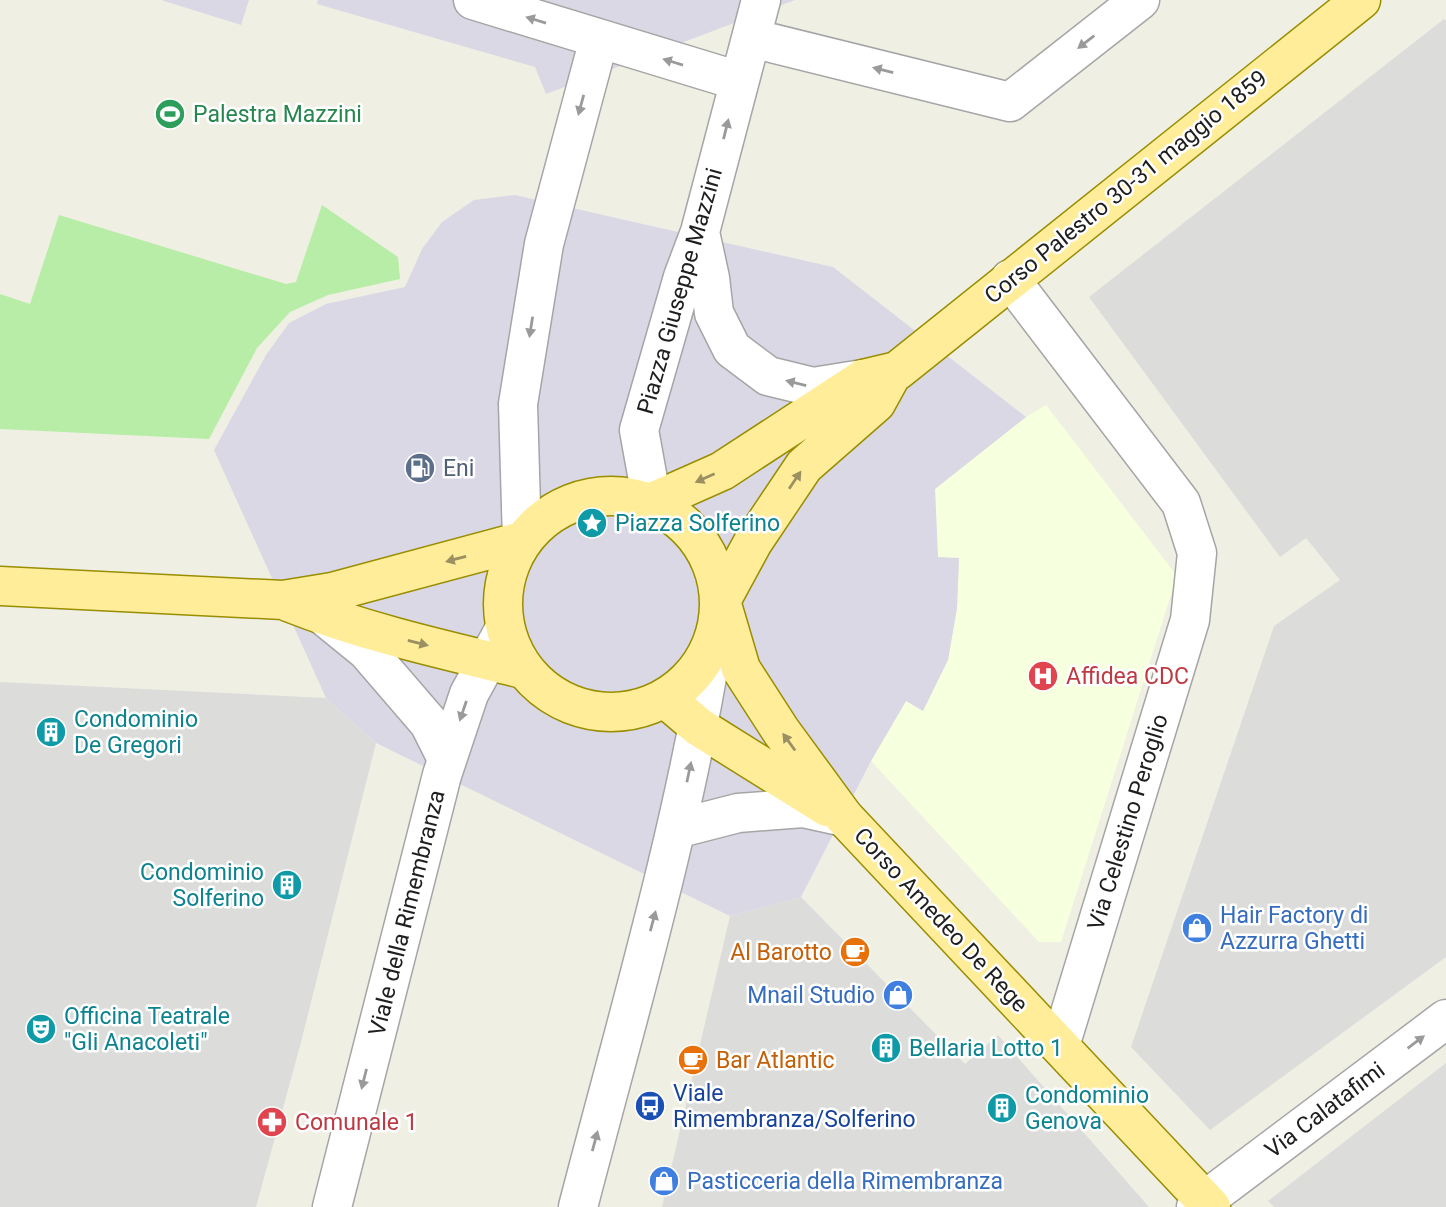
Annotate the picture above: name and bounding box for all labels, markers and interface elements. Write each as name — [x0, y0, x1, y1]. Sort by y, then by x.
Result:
one-way arrow — [525, 14, 546, 24]
one-way arrow — [1078, 35, 1096, 50]
one-way arrow — [663, 56, 684, 66]
one-way arrow — [872, 64, 894, 75]
street label: Corso Palestro 30-31 maggio 1859 — [979, 65, 1273, 309]
one-way arrow — [576, 95, 586, 116]
sports icon: Palestra Mazzini — [153, 97, 187, 131]
place label: Palestra Mazzini — [193, 101, 362, 128]
one-way arrow — [721, 118, 732, 140]
street label: Piazza Giuseppe Mazzini — [632, 165, 728, 417]
one-way arrow — [525, 316, 536, 338]
one-way arrow — [785, 377, 807, 388]
fuel station icon: Eni — [403, 451, 437, 485]
place label: Eni — [443, 455, 474, 482]
one-way arrow — [788, 470, 801, 489]
one-way arrow — [695, 473, 716, 484]
place icon: Piazza Solferino — [575, 506, 609, 540]
place label: Piazza Solferino — [615, 510, 780, 537]
one-way arrow — [446, 554, 467, 564]
one-way arrow — [407, 638, 429, 649]
hospital icon: Affidea CDC — [1026, 659, 1060, 693]
place label: Affidea CDC — [1066, 663, 1189, 690]
one-way arrow — [457, 701, 468, 722]
place label: Condominio De Gregori — [74, 706, 198, 759]
street label: Via Celestino Peroglio — [1082, 711, 1174, 933]
building icon: Condominio De Gregori — [34, 715, 68, 749]
one-way arrow — [782, 733, 796, 751]
one-way arrow — [683, 761, 694, 783]
street label: Viale della Rimembranza — [363, 787, 451, 1039]
street label: Corso Amedeo De Rege — [848, 822, 1034, 1018]
place label: Condominio Solferino — [140, 859, 264, 912]
building icon: Condominio Solferino — [270, 868, 304, 902]
place label: Hair Factory di Azzurra Ghetti — [1220, 902, 1368, 955]
one-way arrow — [648, 910, 659, 932]
shop icon: Hair Factory di Azzurra Ghetti — [1180, 911, 1214, 945]
cafe icon: Al Barotto — [838, 935, 872, 969]
place label: Al Barotto — [730, 939, 832, 966]
shop icon: Mnail Studio — [881, 978, 915, 1012]
place label: Mnail Studio — [747, 982, 875, 1009]
place label: Officina Teatrale "Gli Anacoleti" — [64, 1003, 230, 1056]
theatre icon: Officina Teatrale "Gli Anacoleti" — [24, 1012, 58, 1046]
building icon: Bellaria Lotto 1 — [869, 1031, 903, 1065]
one-way arrow — [1406, 1034, 1424, 1049]
place label: Bellaria Lotto 1 — [909, 1035, 1063, 1062]
cafe icon: Bar Atlantic — [676, 1043, 710, 1077]
place label: Bar Atlantic — [716, 1047, 835, 1074]
street label: Via Calatafimi — [1260, 1056, 1390, 1164]
one-way arrow — [358, 1068, 369, 1090]
place label: Viale Rimembranza/Solferino — [673, 1080, 916, 1133]
place label: Condominio Genova — [1025, 1082, 1149, 1135]
bus stop icon: Viale Rimembranza/Solferino — [633, 1089, 667, 1123]
building icon: Condominio Genova — [985, 1091, 1019, 1125]
pharmacy icon: Comunale 1 — [255, 1105, 289, 1139]
place label: Comunale 1 — [295, 1109, 418, 1136]
one-way arrow — [590, 1130, 601, 1152]
shop icon: Pasticceria della Rimembranza — [647, 1164, 681, 1198]
place label: Pasticceria della Rimembranza — [687, 1168, 1003, 1195]

